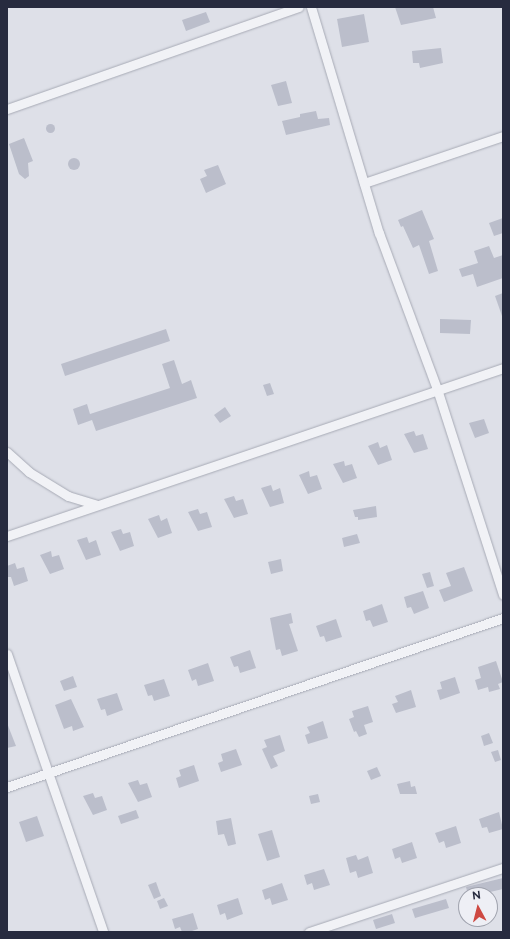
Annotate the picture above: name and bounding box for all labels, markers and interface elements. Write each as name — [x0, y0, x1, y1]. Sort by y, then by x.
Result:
north arrow — [458, 887, 498, 927]
text: N — [472, 889, 482, 903]

